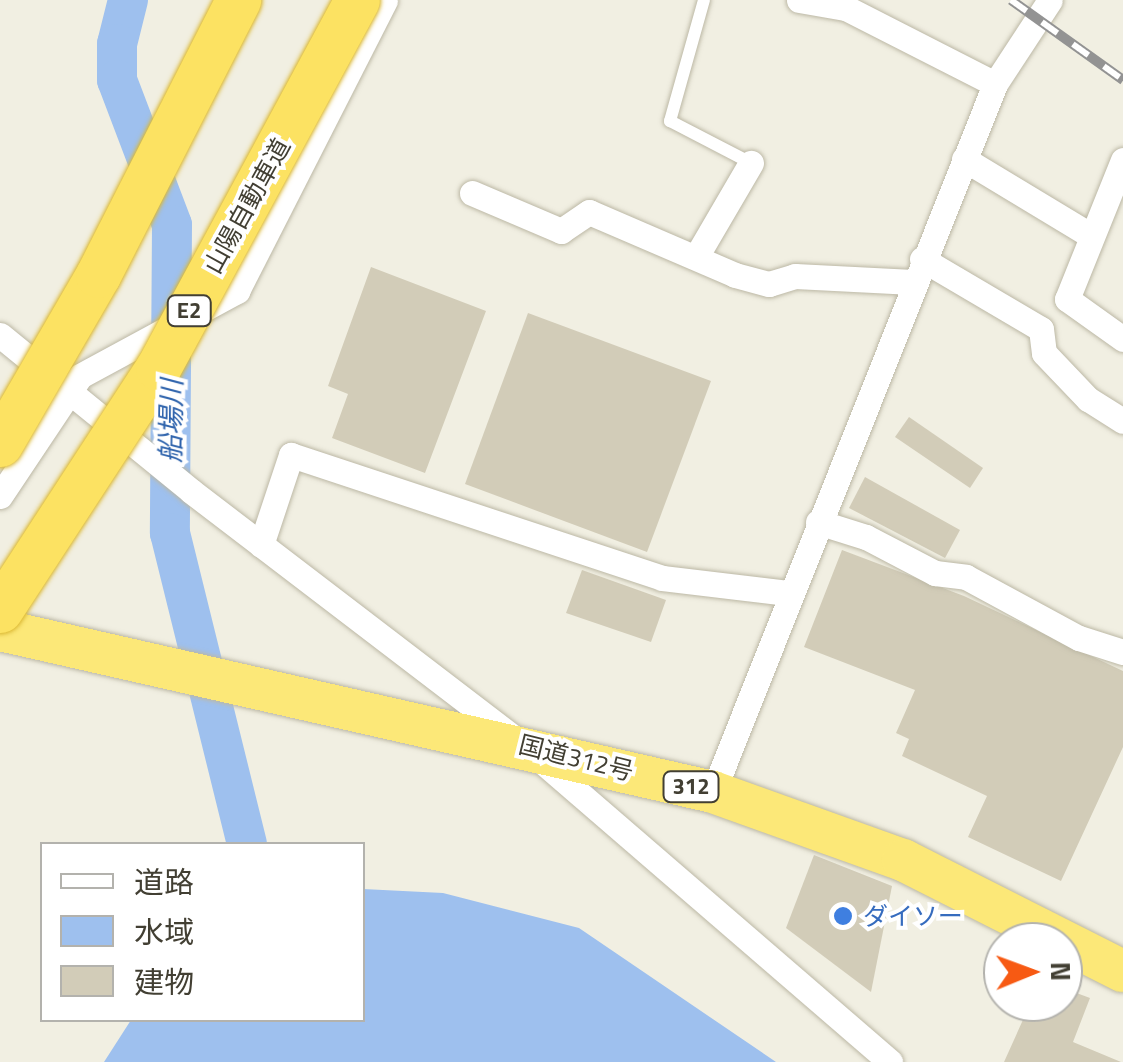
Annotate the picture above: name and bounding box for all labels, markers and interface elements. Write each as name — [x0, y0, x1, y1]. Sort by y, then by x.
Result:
street label: 山陽自動車道 — [198, 133, 296, 279]
road number: E2 — [166, 294, 212, 328]
water label: 船場川 — [153, 379, 189, 463]
street label: 国道312号 — [516, 729, 636, 787]
road number: 312 — [661, 770, 721, 804]
legend — [40, 842, 365, 1022]
text: 道路 — [134, 859, 194, 905]
place label: ダイソー — [863, 901, 963, 931]
marker: ダイソー — [832, 905, 854, 927]
text: 水域 — [134, 909, 194, 955]
north arrow — [983, 922, 1083, 1022]
text: 建物 — [134, 959, 194, 1005]
text: N — [1040, 961, 1083, 982]

